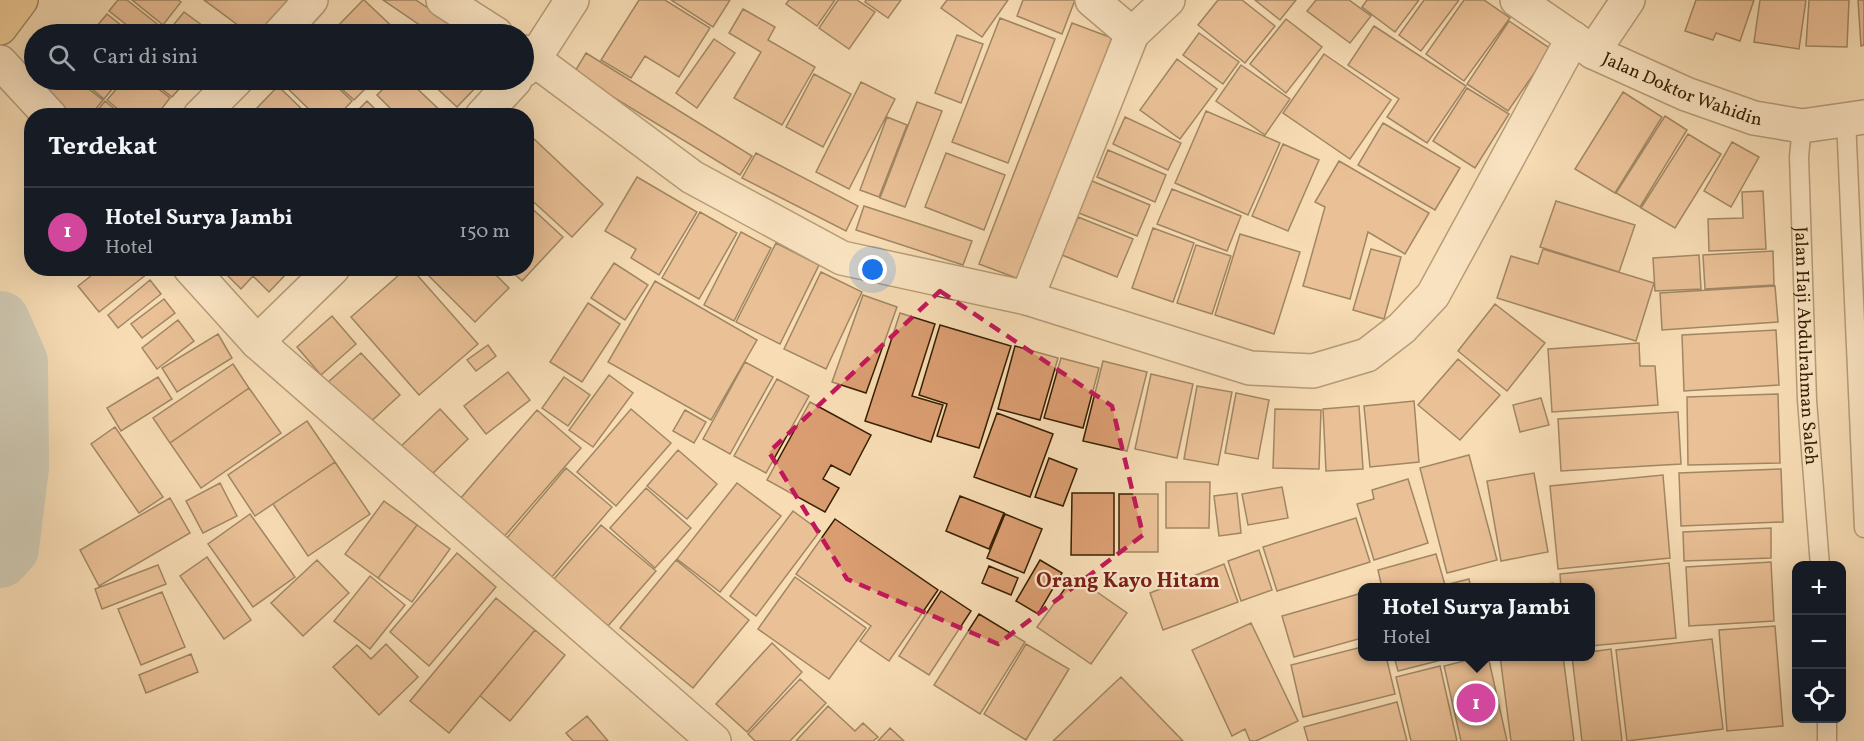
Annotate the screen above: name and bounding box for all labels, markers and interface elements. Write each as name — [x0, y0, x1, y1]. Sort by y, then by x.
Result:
search box — [24, 24, 534, 90]
icon: search — [45, 41, 78, 74]
text: Cari di sini — [93, 42, 198, 73]
street label: Jalan Doktor Wahidin — [1598, 47, 1764, 133]
text: Terdekat — [48, 129, 157, 165]
text: Hotel Surya Jambi — [105, 203, 293, 234]
text: 1 — [63, 218, 72, 246]
text: 150 m — [459, 218, 510, 246]
street label: Jalan Haji Abdulrahman Saleh — [1787, 226, 1823, 466]
text: Hotel — [105, 234, 153, 262]
your location — [858, 255, 887, 284]
map controls — [1792, 561, 1846, 723]
button: + — [1792, 561, 1846, 615]
district label: Orang Kayo Hitam — [1036, 567, 1220, 596]
popup — [1358, 583, 1595, 661]
text: Hotel Surya Jambi — [1383, 593, 1570, 624]
button: − — [1792, 615, 1846, 669]
text: Hotel — [1383, 624, 1431, 652]
button: locate — [1792, 669, 1846, 723]
pin: 1 — [1456, 680, 1496, 726]

